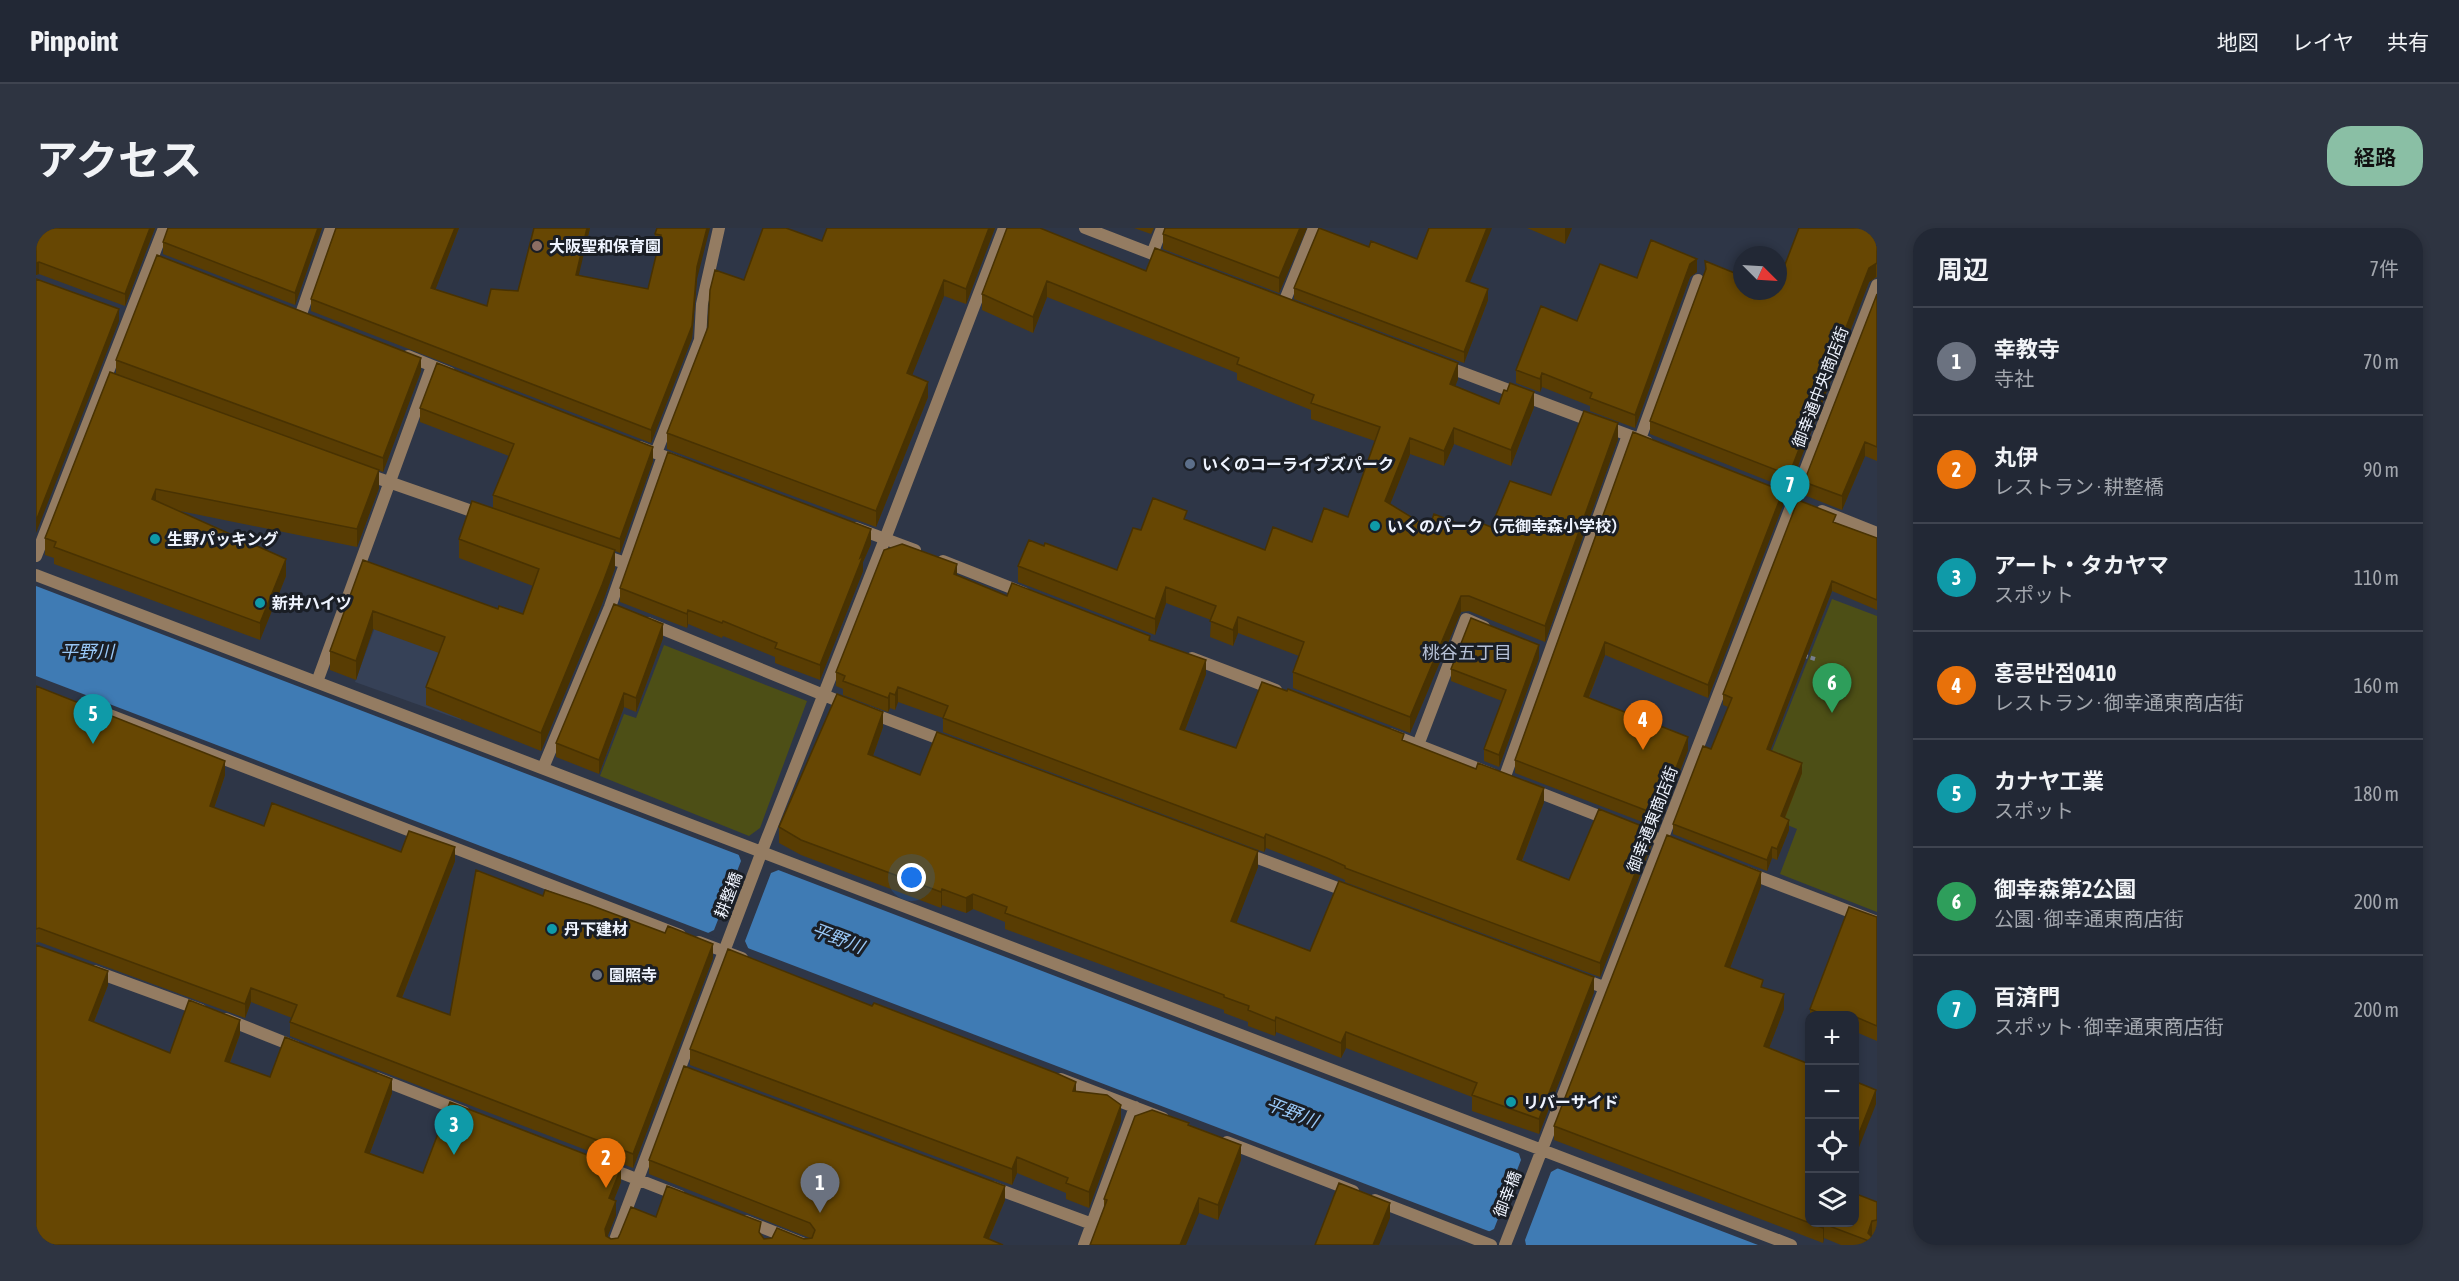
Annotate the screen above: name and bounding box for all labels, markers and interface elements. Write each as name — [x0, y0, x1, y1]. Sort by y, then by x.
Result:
text: Pinpoint — [30, 25, 118, 57]
text: 地図 — [2217, 30, 2259, 54]
text: レイヤ — [2292, 30, 2354, 54]
text: 共有 — [2387, 30, 2429, 54]
button: 経路 — [2327, 126, 2423, 186]
text: アクセス — [36, 136, 202, 184]
place label: 大阪聖和保育園 — [549, 237, 661, 255]
marker: 大阪聖和保育園 — [530, 239, 544, 253]
north arrow — [1733, 246, 1787, 300]
text: 周辺 — [1937, 255, 1989, 285]
text: 7件 — [2370, 257, 2399, 280]
street label: 御幸通中央商店街 — [1789, 324, 1851, 450]
text: 幸教寺 — [1994, 336, 2060, 362]
text: 1 — [1952, 350, 1961, 373]
text: 70 m — [2363, 350, 2399, 373]
text: 寺社 — [1994, 367, 2034, 390]
text: 丸伊 — [1994, 444, 2038, 470]
place label: いくのコーライブズパーク — [1202, 455, 1394, 473]
marker: いくのコーライブズパーク — [1183, 457, 1197, 471]
text: 2 — [1952, 458, 1961, 481]
text: 90 m — [2363, 458, 2399, 481]
pin: 7 — [1770, 466, 1810, 515]
text: レストラン · 耕整橋 — [1994, 475, 2164, 498]
place label: いくのパーク（元御幸森小学校） — [1387, 517, 1627, 535]
marker: いくのパーク（元御幸森小学校） — [1368, 519, 1382, 533]
place label: 生野パッキング — [167, 530, 279, 548]
marker: 生野パッキング — [148, 532, 162, 546]
text: アート・タカヤマ — [1994, 552, 2169, 578]
text: 3 — [1952, 566, 1961, 589]
text: 110 m — [2354, 566, 2399, 589]
text: スポット — [1994, 583, 2074, 606]
place label: 新井ハイツ — [272, 594, 352, 612]
marker: 新井ハイツ — [253, 596, 267, 610]
water label: 平野川 — [60, 641, 116, 662]
district label: 桃谷五丁目 — [1422, 642, 1512, 663]
text: 홍콩반점0410 — [1994, 660, 2116, 686]
pin: 6 — [1812, 664, 1852, 713]
text: 4 — [1952, 674, 1961, 697]
text: 160 m — [2354, 674, 2399, 697]
text: レストラン · 御幸通東商店街 — [1994, 691, 2244, 714]
pin: 5 — [74, 694, 112, 744]
pin: 4 — [1624, 700, 1662, 750]
street label: 御幸通東商店街 — [1624, 763, 1680, 875]
text: カナヤ工業 — [1994, 768, 2104, 794]
text: 5 — [1952, 782, 1961, 805]
text: 180 m — [2354, 782, 2399, 805]
text: スポット — [1994, 799, 2074, 822]
your location — [897, 863, 926, 892]
street label: 耕整橋 — [711, 869, 745, 921]
text: 御幸森第2公園 — [1994, 876, 2136, 902]
text: 6 — [1952, 890, 1961, 913]
text: 200 m — [2354, 890, 2399, 913]
text: 公園 · 御幸通東商店街 — [1994, 907, 2184, 930]
water label: 平野川 — [809, 919, 869, 958]
place label: 丹下建材 — [564, 920, 628, 938]
marker: 丹下建材 — [545, 922, 559, 936]
place label: 園照寺 — [609, 966, 657, 984]
marker: 園照寺 — [590, 968, 604, 982]
text: 百済門 — [1994, 984, 2060, 1010]
text: 7 — [1952, 998, 1961, 1021]
text: 200 m — [2354, 998, 2399, 1021]
map controls — [1805, 1011, 1859, 1227]
button: + — [1805, 1011, 1859, 1065]
text: スポット · 御幸通東商店街 — [1994, 1015, 2224, 1038]
button: − — [1805, 1065, 1859, 1119]
water label: 平野川 — [1263, 1093, 1323, 1132]
place label: リバーサイド — [1523, 1093, 1619, 1111]
marker: リバーサイド — [1504, 1095, 1518, 1109]
pin: 3 — [434, 1106, 474, 1155]
button: locate — [1805, 1119, 1859, 1173]
pin: 2 — [586, 1138, 626, 1188]
pin: 1 — [800, 1164, 840, 1213]
street label: 御幸橋 — [1490, 1168, 1524, 1220]
button: layers — [1805, 1173, 1859, 1227]

